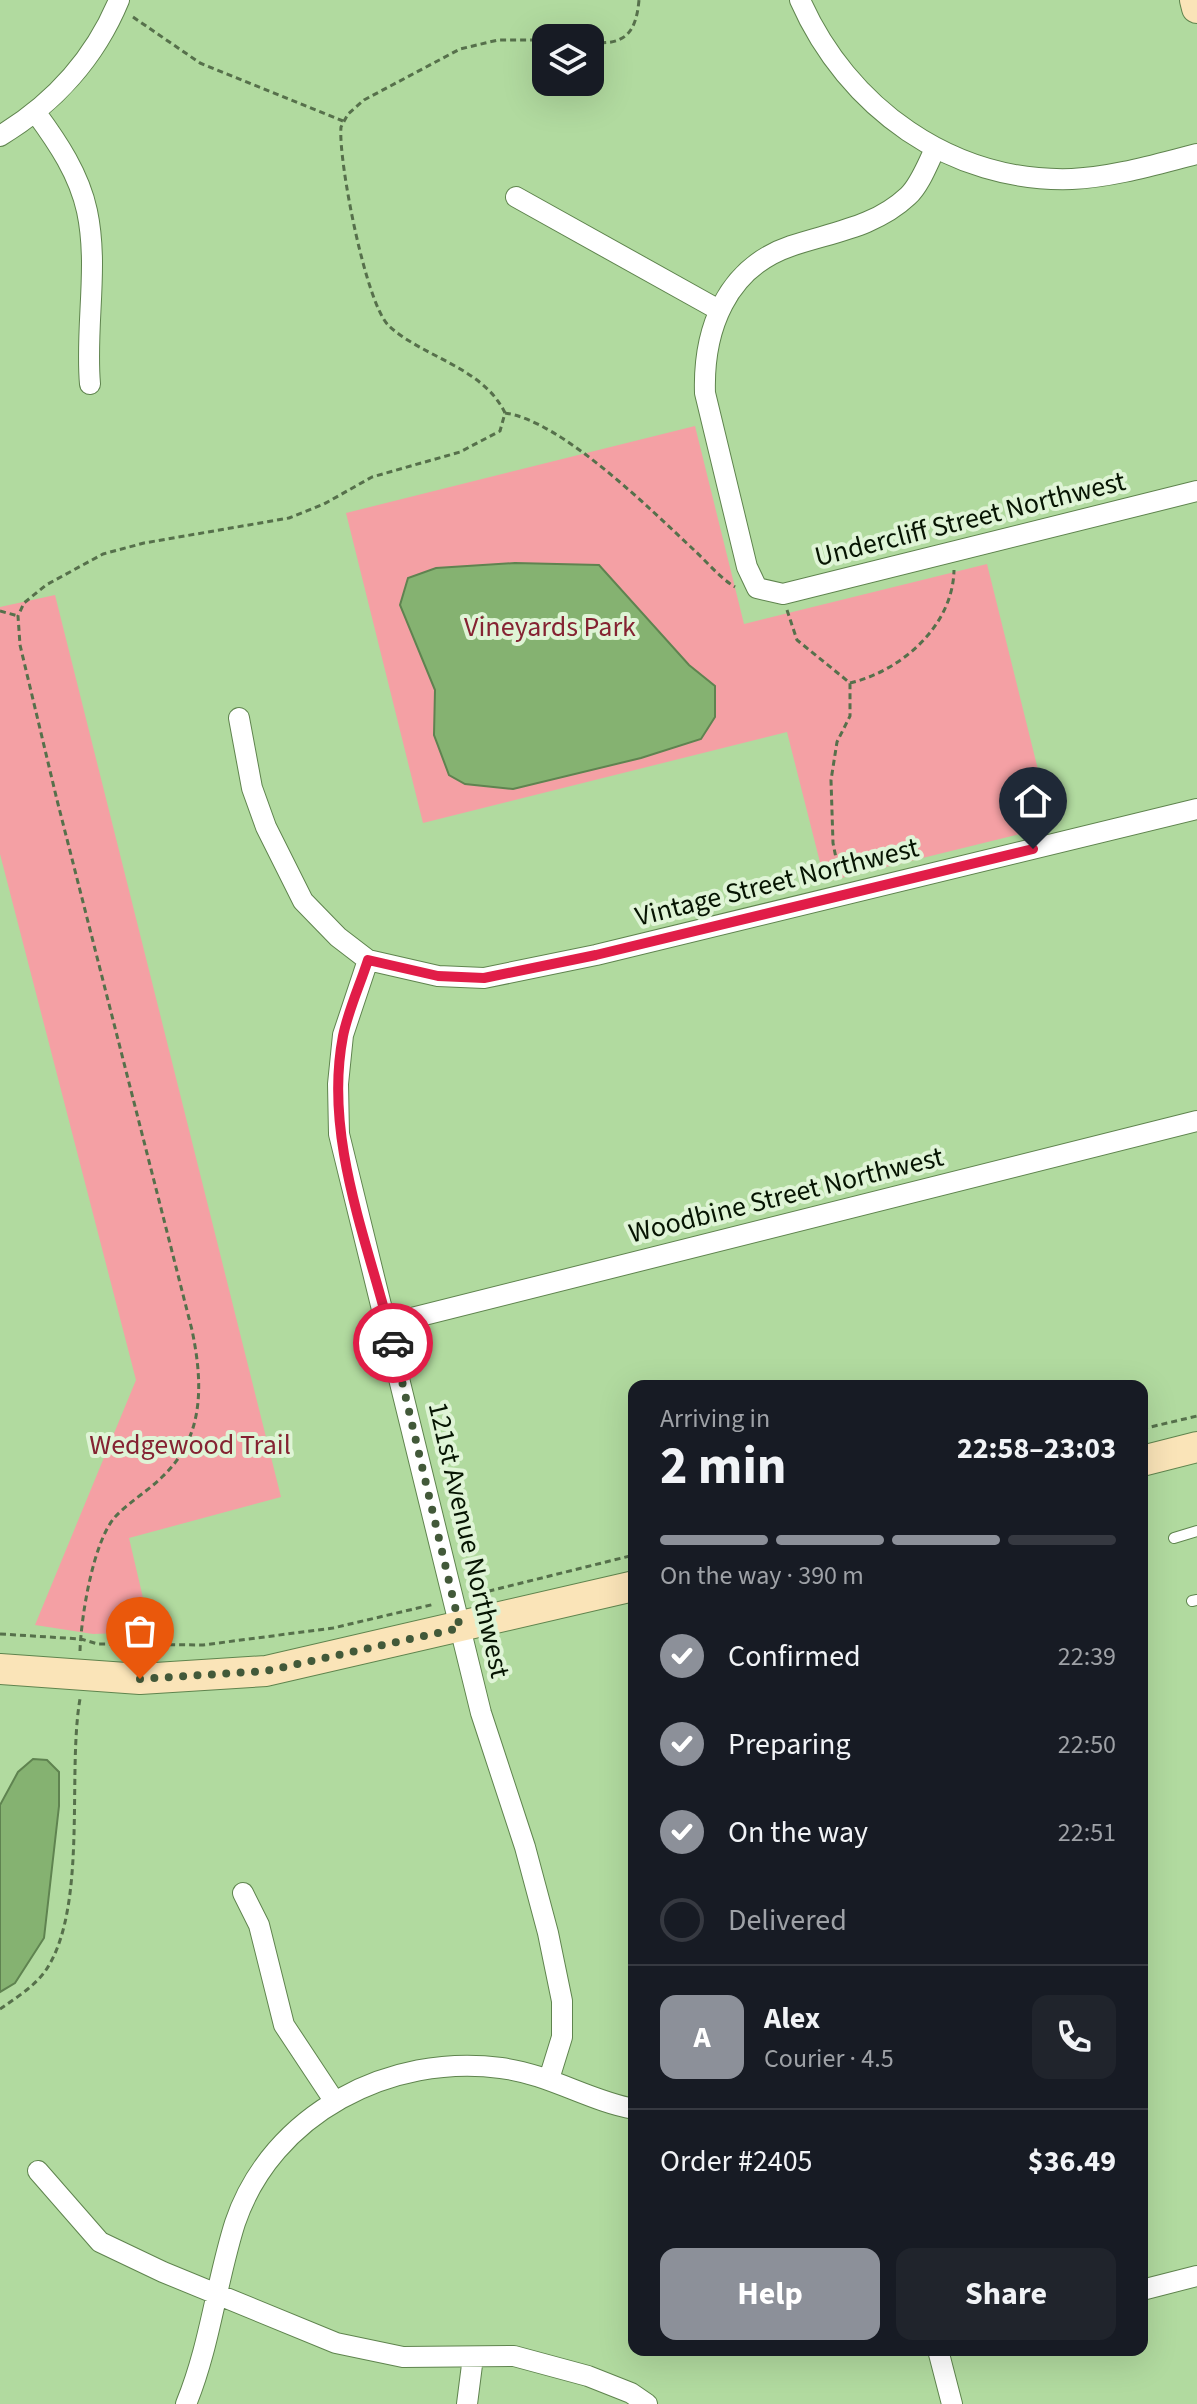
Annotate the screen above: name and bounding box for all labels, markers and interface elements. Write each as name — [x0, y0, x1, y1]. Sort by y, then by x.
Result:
map controls — [532, 24, 604, 96]
button: layers — [532, 24, 604, 96]
street label: Undercliff Street Northwest — [810, 461, 1130, 577]
park label: Vineyards Park — [464, 607, 636, 647]
pin — [999, 767, 1067, 849]
icon: home — [1011, 779, 1055, 823]
street label: Vintage Street Northwest — [631, 827, 923, 937]
street label: Woodbine Street Northwest — [624, 1136, 948, 1253]
courier — [353, 1303, 433, 1383]
icon: car — [371, 1321, 415, 1365]
street label: 121st Avenue Northwest — [418, 1398, 520, 1682]
text: Arriving in — [660, 1400, 770, 1437]
park label: Wedgewood Trail — [89, 1425, 291, 1465]
text: 22:58–23:03 — [957, 1427, 1116, 1470]
text: 2 min — [660, 1430, 787, 1504]
text: On the way · 390 m — [660, 1557, 864, 1594]
pin — [106, 1597, 174, 1679]
icon: bag — [118, 1609, 162, 1653]
icon: check — [660, 1634, 704, 1678]
text: Confirmed — [728, 1635, 861, 1678]
text: 22:39 — [1058, 1638, 1116, 1675]
icon: check — [660, 1722, 704, 1766]
text: Preparing — [728, 1723, 851, 1766]
text: 22:50 — [1058, 1726, 1116, 1763]
icon: check — [660, 1810, 704, 1854]
text: On the way — [728, 1811, 868, 1854]
text: 22:51 — [1058, 1814, 1116, 1851]
text: Delivered — [728, 1899, 847, 1942]
button: phone — [1032, 1995, 1116, 2079]
text: Alex — [764, 1997, 820, 2040]
text: A — [693, 2016, 711, 2059]
text: Courier · 4.5 — [764, 2040, 894, 2077]
text: Order #2405 — [660, 2140, 813, 2183]
text: $36.49 — [1028, 2140, 1116, 2183]
button: Help — [660, 2248, 880, 2340]
button: Share — [896, 2248, 1116, 2340]

